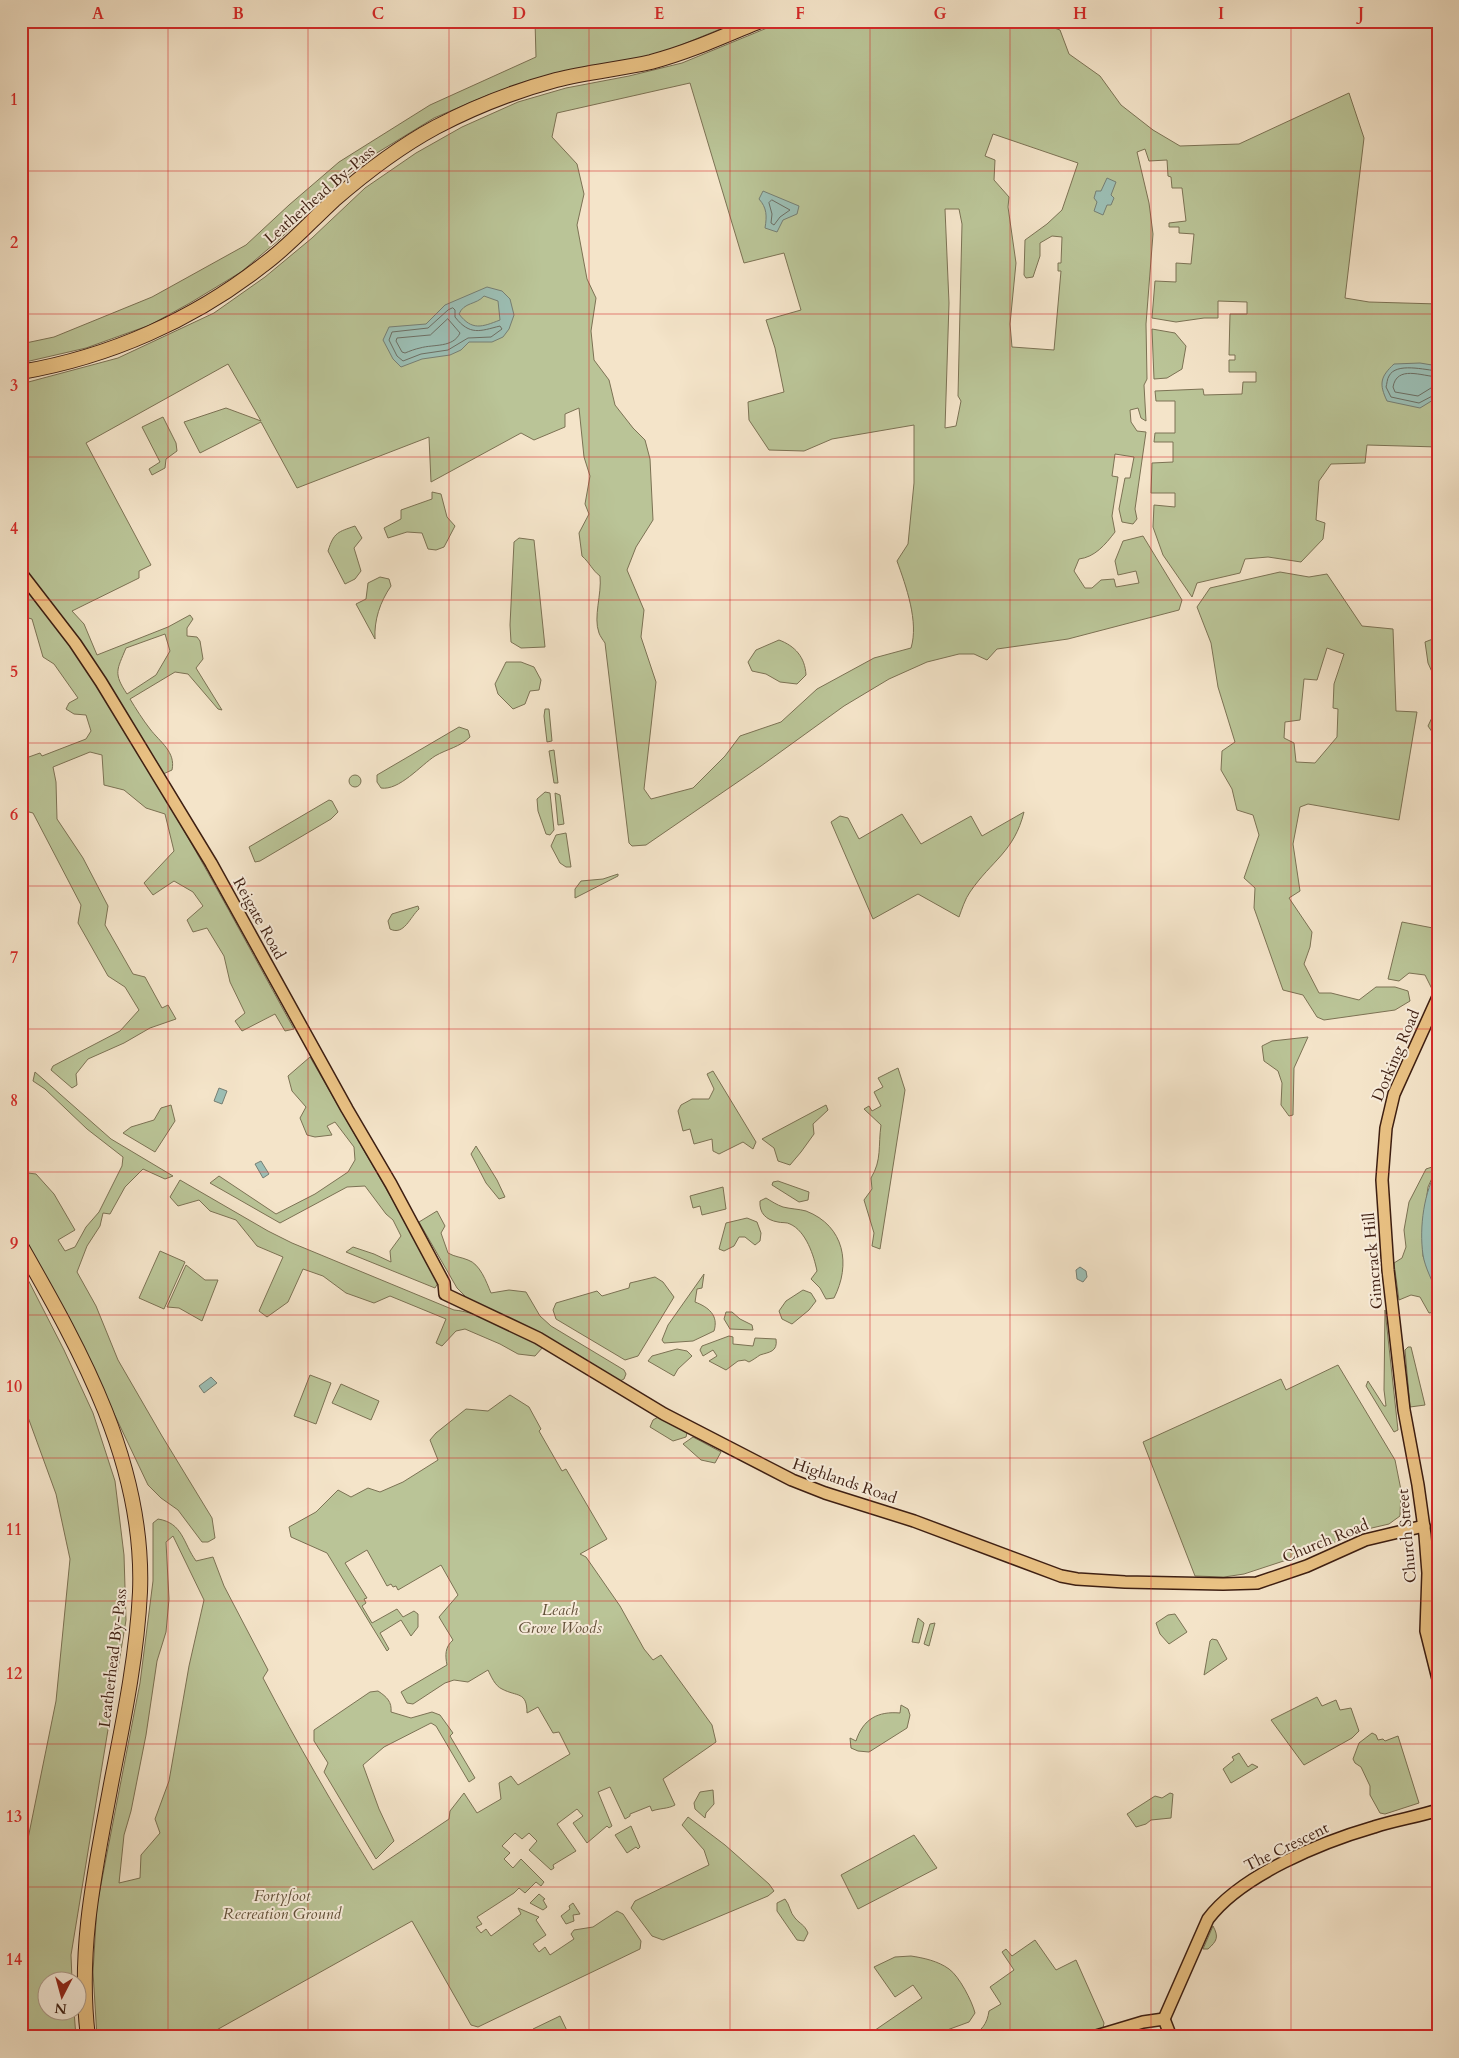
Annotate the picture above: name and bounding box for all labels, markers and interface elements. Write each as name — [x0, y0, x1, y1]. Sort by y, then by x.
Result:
text: A — [92, 3, 104, 25]
text: B — [232, 3, 244, 25]
text: C — [372, 3, 384, 25]
text: D — [512, 3, 526, 25]
text: E — [654, 3, 664, 25]
text: F — [795, 3, 805, 25]
text: G — [933, 3, 947, 25]
text: H — [1073, 3, 1087, 25]
text: I — [1218, 3, 1224, 25]
text: J — [1356, 3, 1364, 25]
text: 1 — [10, 89, 18, 111]
street label: Leatherhead By-Pass — [260, 140, 380, 249]
text: 2 — [10, 232, 18, 254]
text: 3 — [10, 375, 18, 397]
text: 4 — [10, 518, 18, 540]
text: 5 — [10, 661, 18, 683]
text: 6 — [10, 804, 18, 826]
street label: Reigate Road — [228, 874, 291, 964]
text: 7 — [10, 947, 18, 969]
street label: Dorking Road — [1367, 1006, 1425, 1105]
text: 8 — [10, 1090, 18, 1112]
street label: Gimcrack Hill — [1358, 1212, 1388, 1310]
text: 9 — [10, 1233, 18, 1255]
text: 10 — [6, 1376, 22, 1398]
street label: Highlands Road — [790, 1453, 900, 1509]
street label: Church Street — [1392, 1488, 1422, 1584]
street label: Church Road — [1279, 1513, 1372, 1568]
text: 11 — [6, 1519, 22, 1541]
street label: Leatherhead By-Pass — [94, 1587, 132, 1729]
park label: Leach Grove Woods — [518, 1599, 602, 1639]
text: 12 — [6, 1663, 22, 1685]
text: 13 — [6, 1806, 22, 1828]
street label: The Crescent — [1241, 1817, 1332, 1877]
park label: Fortyfoot Recreation Ground — [223, 1885, 343, 1925]
text: 14 — [6, 1949, 22, 1971]
north arrow — [38, 1970, 88, 2020]
text: N — [54, 1998, 68, 2019]

